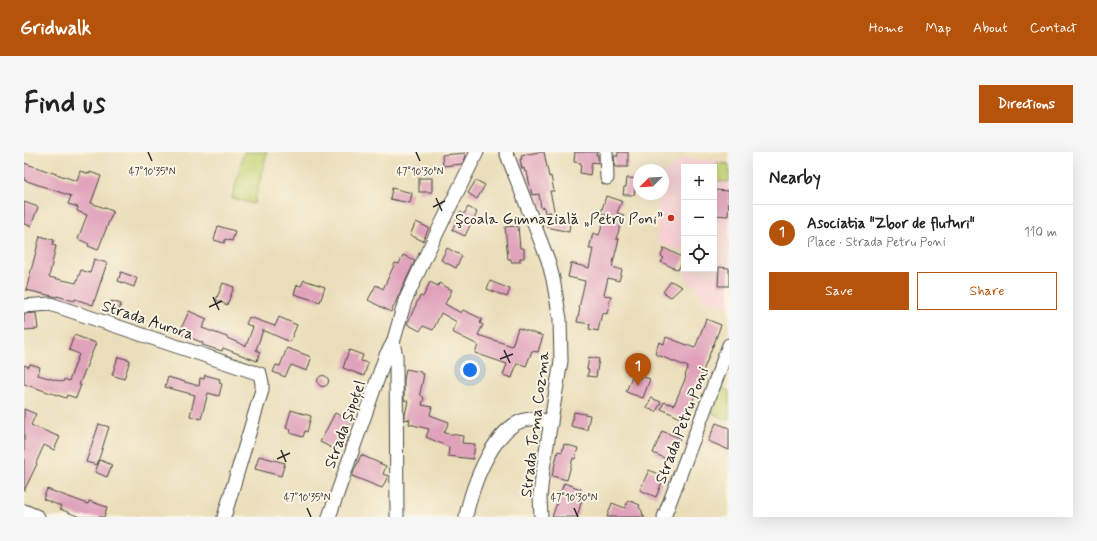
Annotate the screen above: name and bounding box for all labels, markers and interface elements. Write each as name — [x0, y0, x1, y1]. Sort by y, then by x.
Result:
text: Gridwalk — [20, 16, 91, 41]
text: Home — [869, 19, 903, 37]
text: Map — [925, 19, 951, 37]
text: About — [973, 19, 1008, 37]
text: Contact — [1030, 19, 1077, 37]
button: Directions — [979, 85, 1073, 123]
text: Find us — [24, 86, 105, 123]
north arrow — [633, 164, 669, 200]
map controls — [681, 164, 717, 272]
button: + — [681, 164, 717, 200]
text: 47°10'35"N — [129, 165, 176, 179]
text: 47°10'30"N — [396, 165, 444, 179]
text: Nearby — [769, 167, 821, 189]
button: − — [681, 200, 717, 236]
place label: Şcoala Gimnazială „Petru Poni” — [455, 209, 663, 230]
marker: Şcoala Gimnazială „Petru Poni” — [666, 213, 676, 223]
text: Asociatia "Zbor de fluturi" — [807, 214, 975, 234]
text: 1 — [779, 224, 785, 241]
text: 110 m — [1024, 224, 1057, 241]
text: Place · Strada Petru Poni — [807, 234, 946, 251]
button: locate — [681, 236, 717, 272]
button: Save — [769, 272, 909, 310]
button: Share — [917, 272, 1057, 310]
street label: Strada Aurora — [99, 296, 196, 345]
street label: Strada Toma Cozma — [516, 349, 555, 498]
pin: 1 — [625, 353, 651, 386]
your location — [460, 360, 480, 380]
street label: Strada Petru Poni — [651, 364, 714, 487]
street label: Strada Șipoțel — [320, 377, 371, 472]
text: 47°10'35"N — [284, 491, 331, 505]
text: 47°10'30"N — [550, 491, 598, 505]

